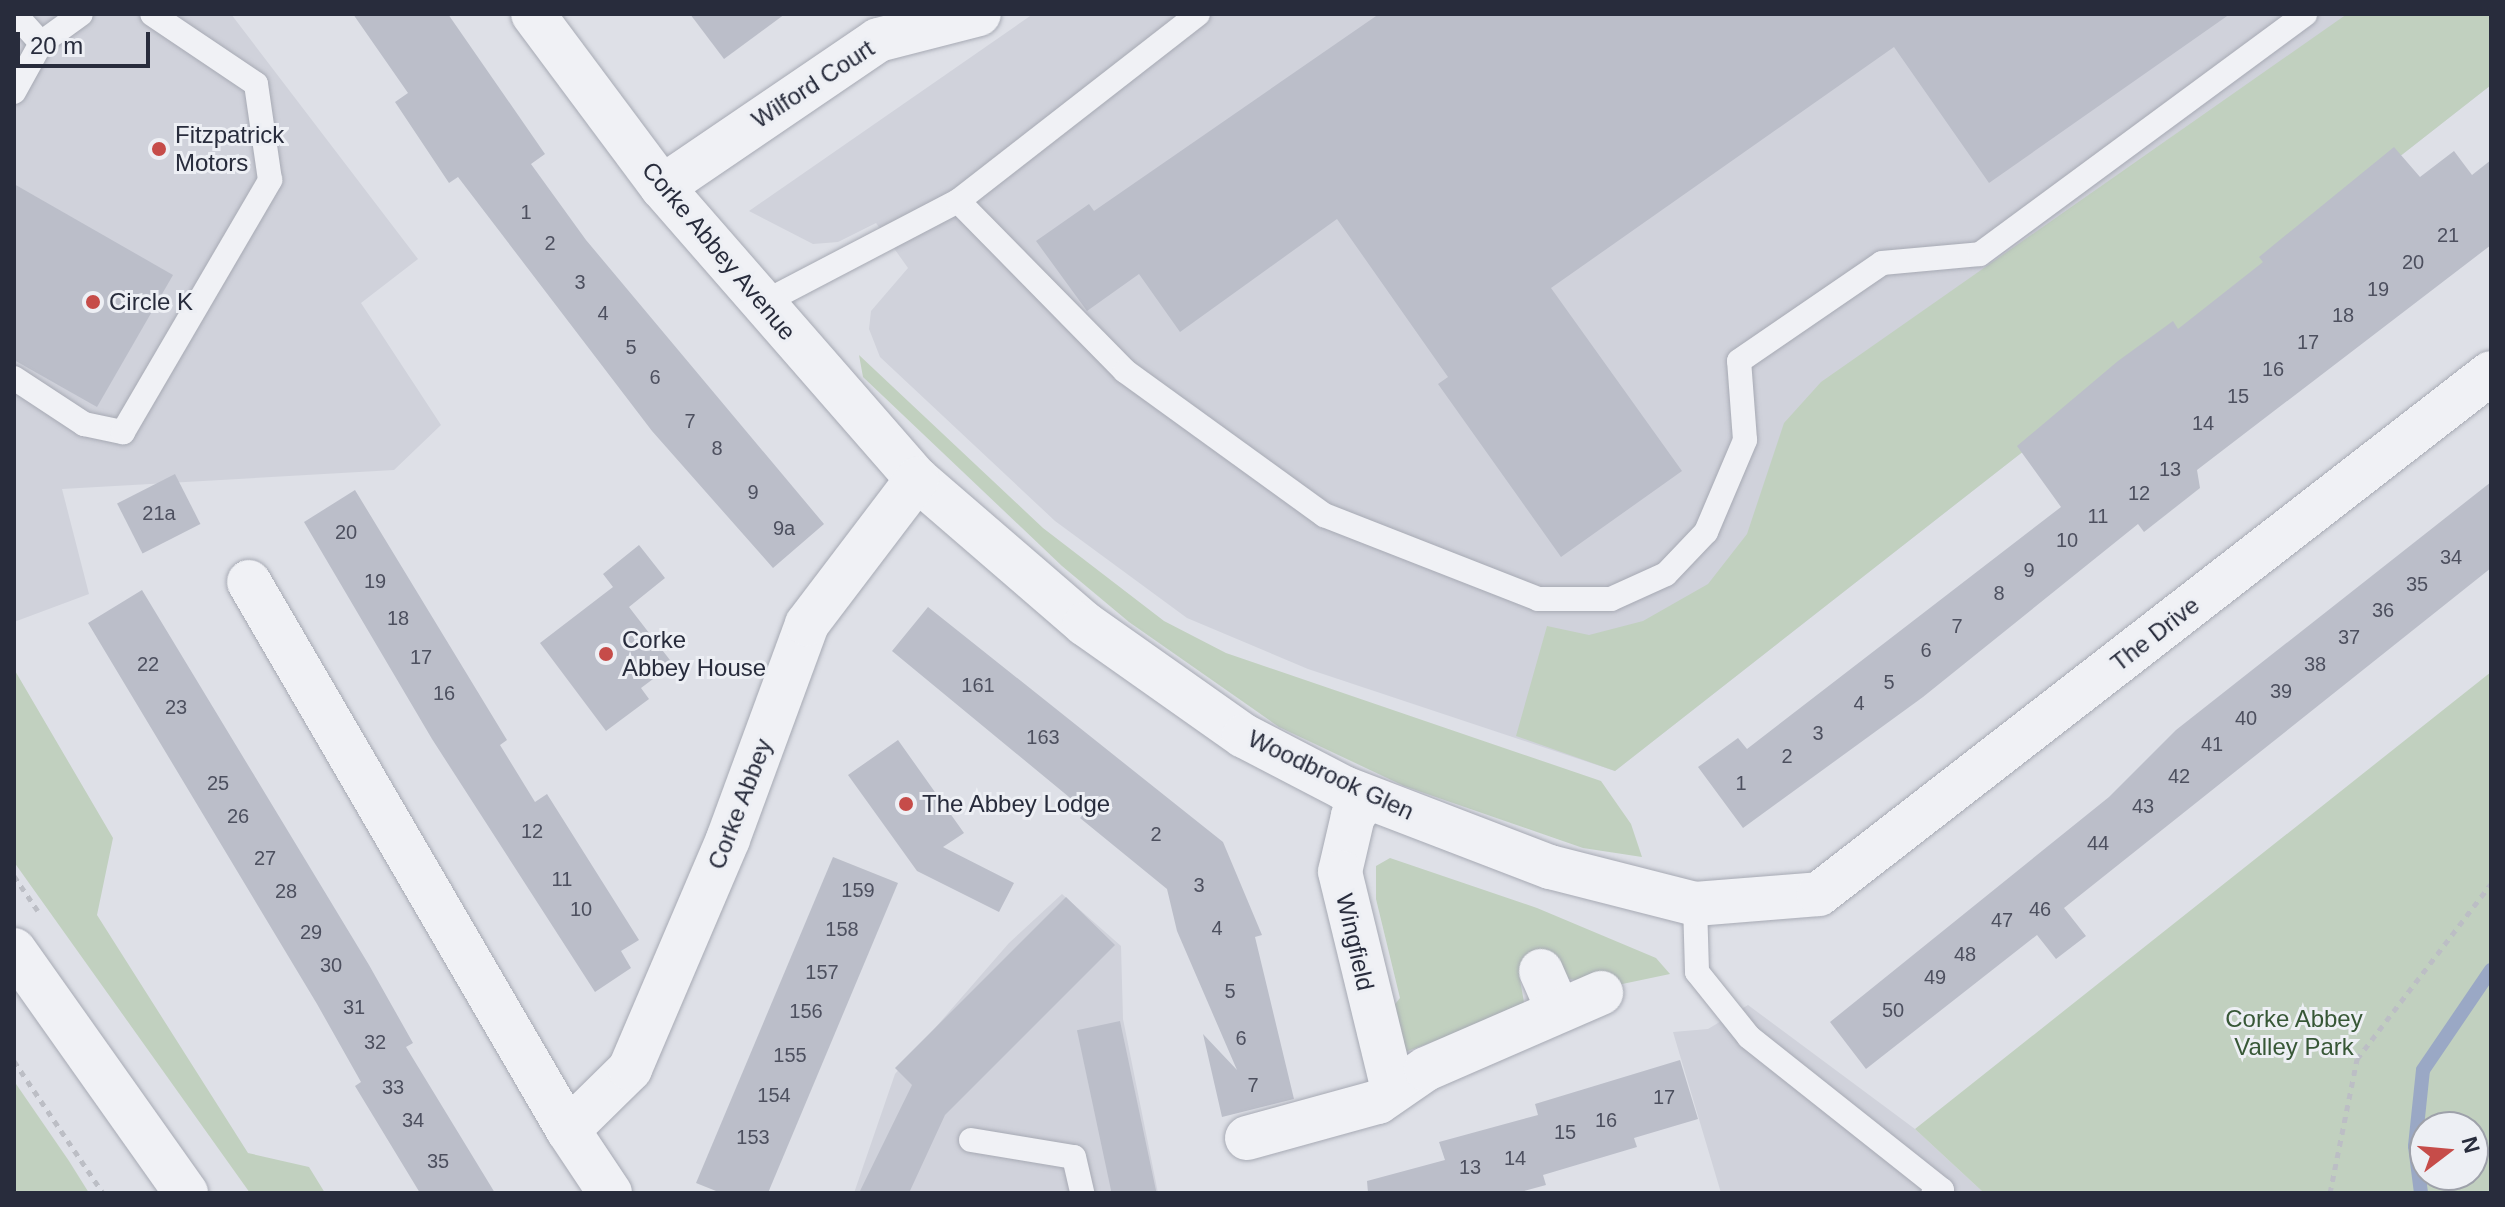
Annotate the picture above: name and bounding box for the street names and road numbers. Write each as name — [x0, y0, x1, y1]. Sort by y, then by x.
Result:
street label: Wilford Court — [746, 34, 880, 134]
street label: Corke Abbey Avenue — [635, 155, 803, 347]
street label: The Drive — [2105, 591, 2205, 677]
street label: Woodbrook Glen — [1244, 724, 1418, 826]
street label: Corke Abbey — [702, 734, 778, 874]
street label: Wingfield — [1330, 891, 1380, 993]

